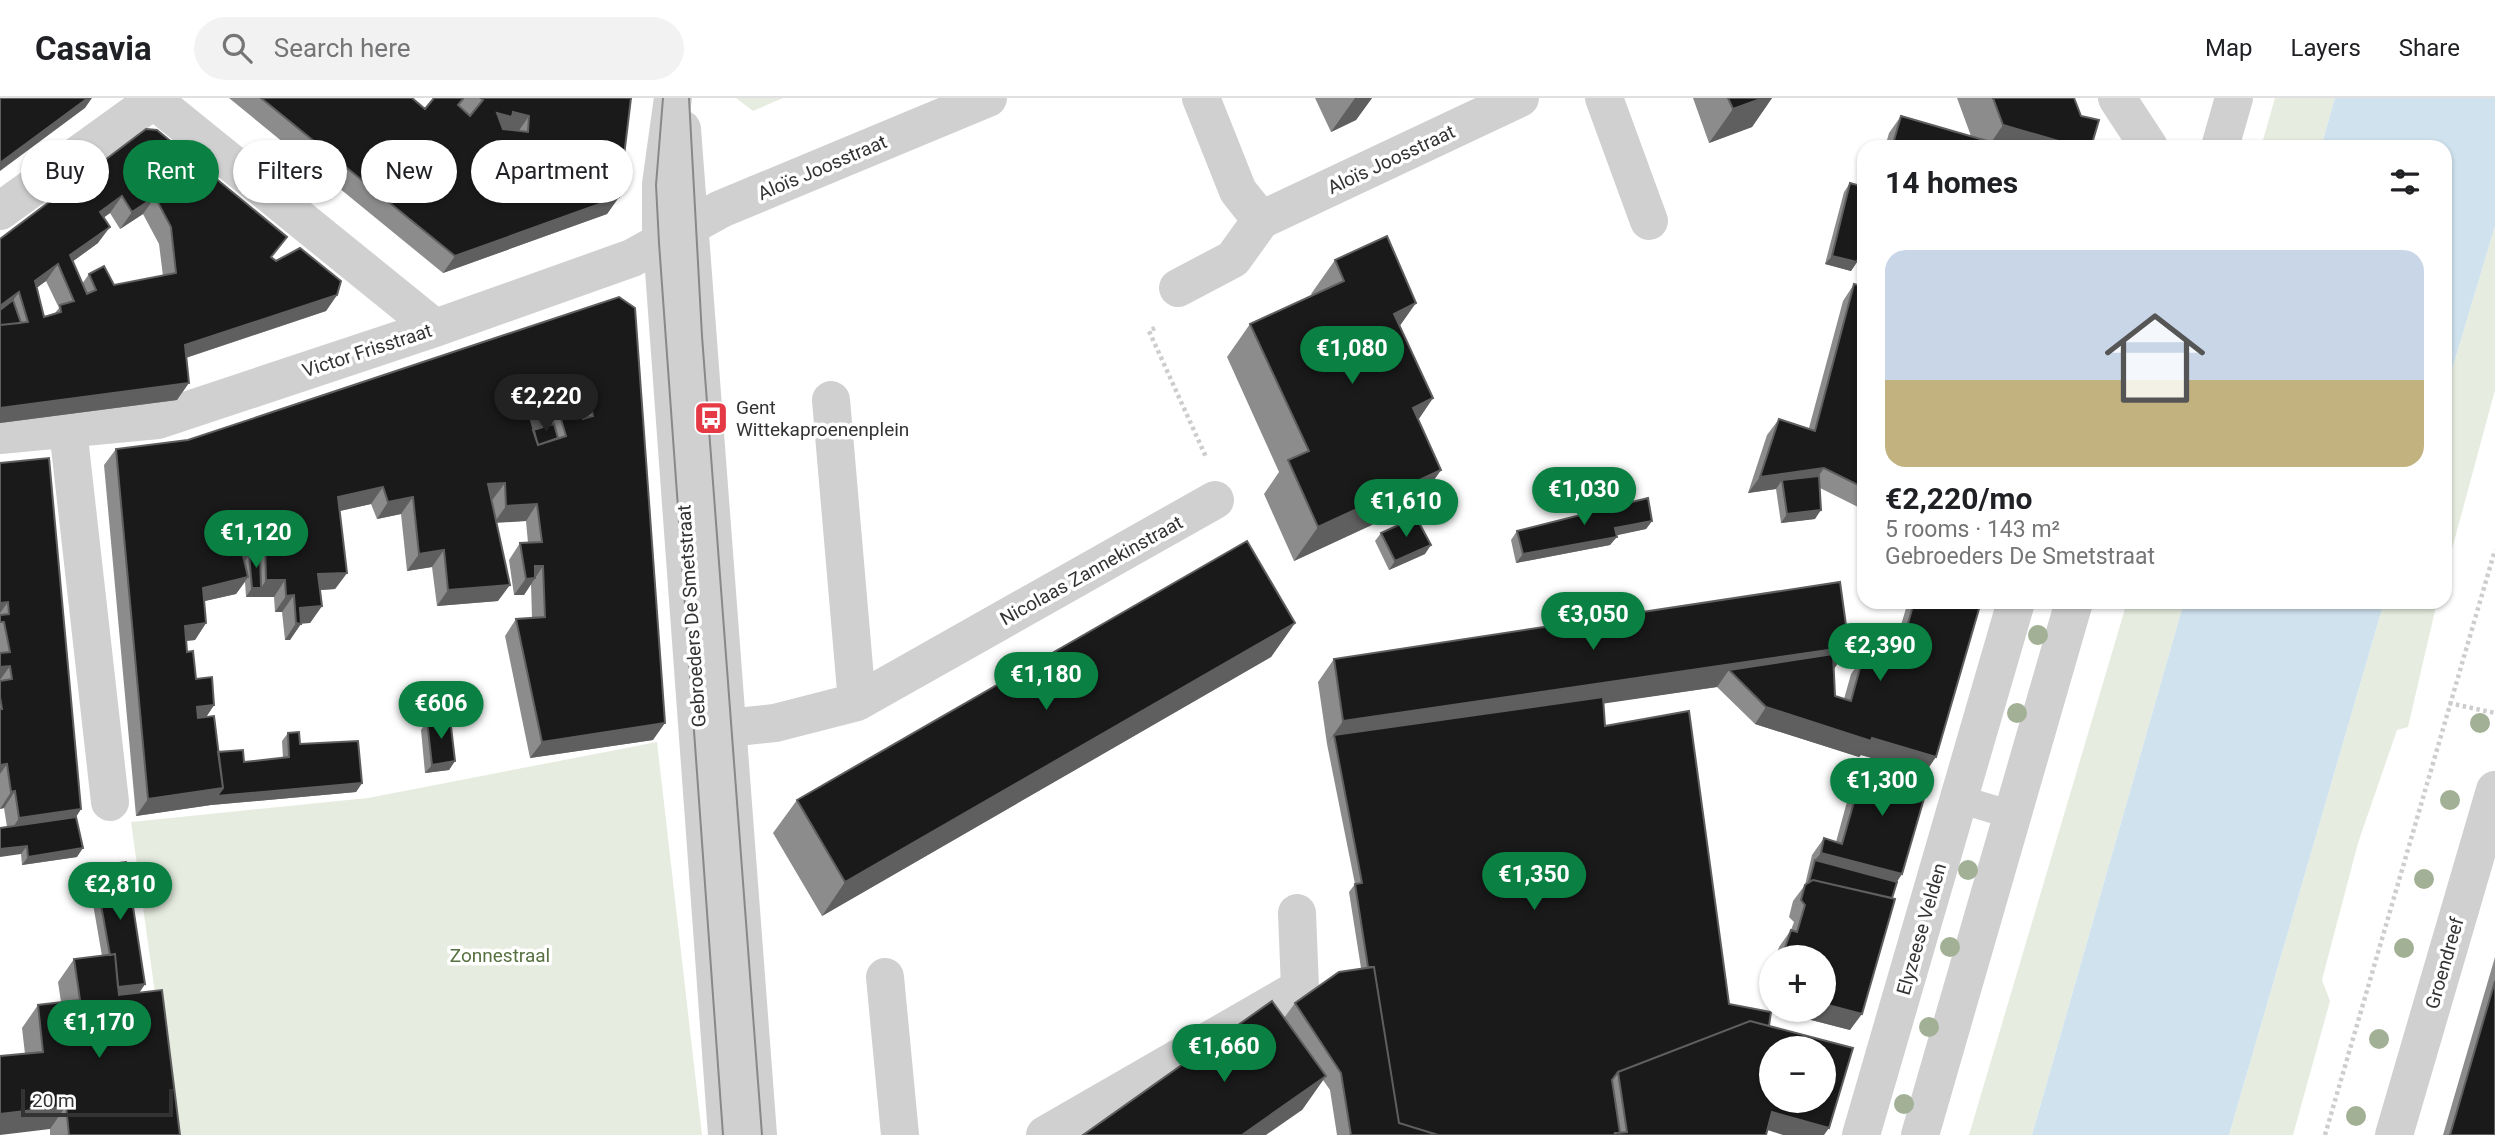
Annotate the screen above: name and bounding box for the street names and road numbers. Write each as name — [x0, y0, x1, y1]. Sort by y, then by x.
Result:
street label: Aloïs Joosstraat — [1324, 120, 1459, 199]
street label: Aloïs Joosstraat — [754, 130, 890, 205]
street label: Victor Frisstraat — [300, 319, 435, 382]
street label: Gebroeders De Smetstraat — [672, 504, 711, 728]
street label: Nicolaas Zannekinstraat — [996, 511, 1187, 630]
street label: Elyzeese Velden — [1892, 861, 1951, 998]
street label: Groendreef — [2420, 914, 2469, 1012]

